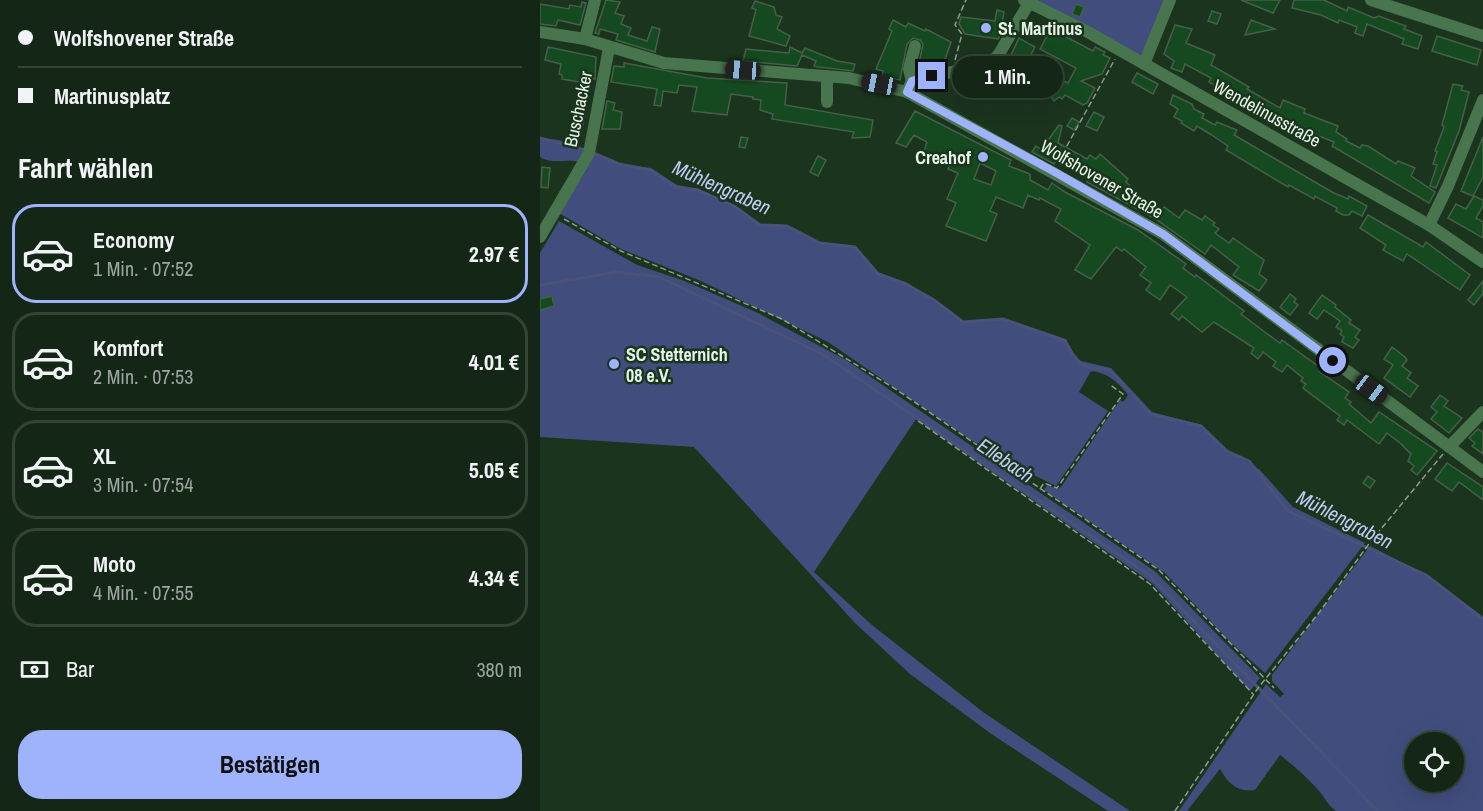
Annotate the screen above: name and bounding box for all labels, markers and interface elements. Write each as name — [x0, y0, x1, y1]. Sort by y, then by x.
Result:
place label: St. Martinus — [998, 16, 1082, 41]
marker: St. Martinus — [979, 21, 993, 35]
text: Wolfshovener Straße — [54, 23, 234, 53]
callout: 1 Min. — [953, 55, 1064, 97]
car — [724, 60, 762, 80]
route end — [918, 62, 945, 89]
text: 1 Min. — [984, 63, 1031, 90]
street label: Buschacker — [558, 69, 598, 149]
car — [860, 72, 898, 96]
street label: Wendelinusstraße — [1209, 73, 1325, 153]
text: Martinusplatz — [54, 81, 170, 111]
street label: Wolfshovener Straße — [1036, 134, 1168, 224]
place label: Creahof — [915, 145, 971, 170]
text: Fahrt wählen — [18, 150, 154, 186]
marker: Creahof — [976, 150, 990, 164]
water label: Mühlengraben — [669, 153, 775, 221]
text: Economy — [93, 225, 174, 255]
icon: car — [21, 227, 75, 281]
text: 2.97 € — [469, 239, 519, 269]
text: 1 Min. · 07:52 — [93, 255, 193, 282]
text: Komfort — [93, 333, 163, 363]
icon: car — [21, 335, 75, 389]
place label: SC Stetternich 08 e.V. — [626, 342, 728, 388]
text: 4.01 € — [469, 347, 519, 377]
route start — [1319, 347, 1346, 374]
marker: SC Stetternich 08 e.V. — [607, 357, 621, 371]
text: 2 Min. · 07:53 — [93, 363, 193, 390]
car — [1351, 371, 1391, 407]
water label: Ellebach — [972, 431, 1040, 489]
text: XL — [93, 441, 116, 471]
icon: car — [21, 443, 75, 497]
text: 5.05 € — [469, 455, 519, 485]
text: 3 Min. · 07:54 — [93, 471, 193, 498]
water label: Mühlengraben — [1292, 483, 1398, 555]
text: Moto — [93, 549, 136, 579]
icon: car — [21, 551, 75, 605]
text: 4.34 € — [469, 563, 519, 593]
text: 4 Min. · 07:55 — [93, 579, 193, 606]
icon: cash — [18, 653, 51, 686]
text: Bar — [66, 654, 94, 684]
text: 380 m — [476, 656, 522, 683]
button: Bestätigen — [18, 730, 522, 799]
map controls — [1404, 732, 1464, 792]
button: locate — [1404, 732, 1464, 792]

